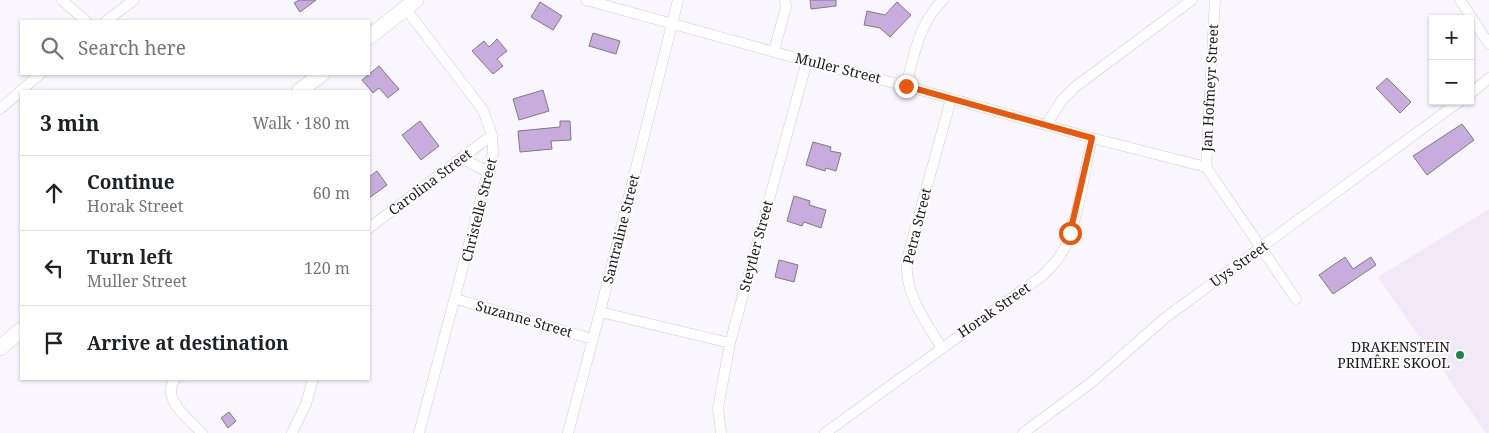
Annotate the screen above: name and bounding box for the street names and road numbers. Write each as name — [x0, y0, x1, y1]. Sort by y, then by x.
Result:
street label: Jan Hofmeyr Street — [1197, 24, 1222, 153]
street label: Muller Street — [793, 48, 883, 87]
street label: Carolina Street — [384, 144, 475, 219]
street label: Christelle Street — [456, 156, 501, 264]
street label: Santraline Street — [598, 172, 643, 285]
street label: Petra Street — [898, 186, 935, 266]
street label: Steytler Street — [734, 198, 777, 294]
street label: Uys Street — [1206, 236, 1271, 291]
street label: Horak Street — [954, 278, 1034, 342]
street label: Suzanne Street — [474, 296, 575, 341]

